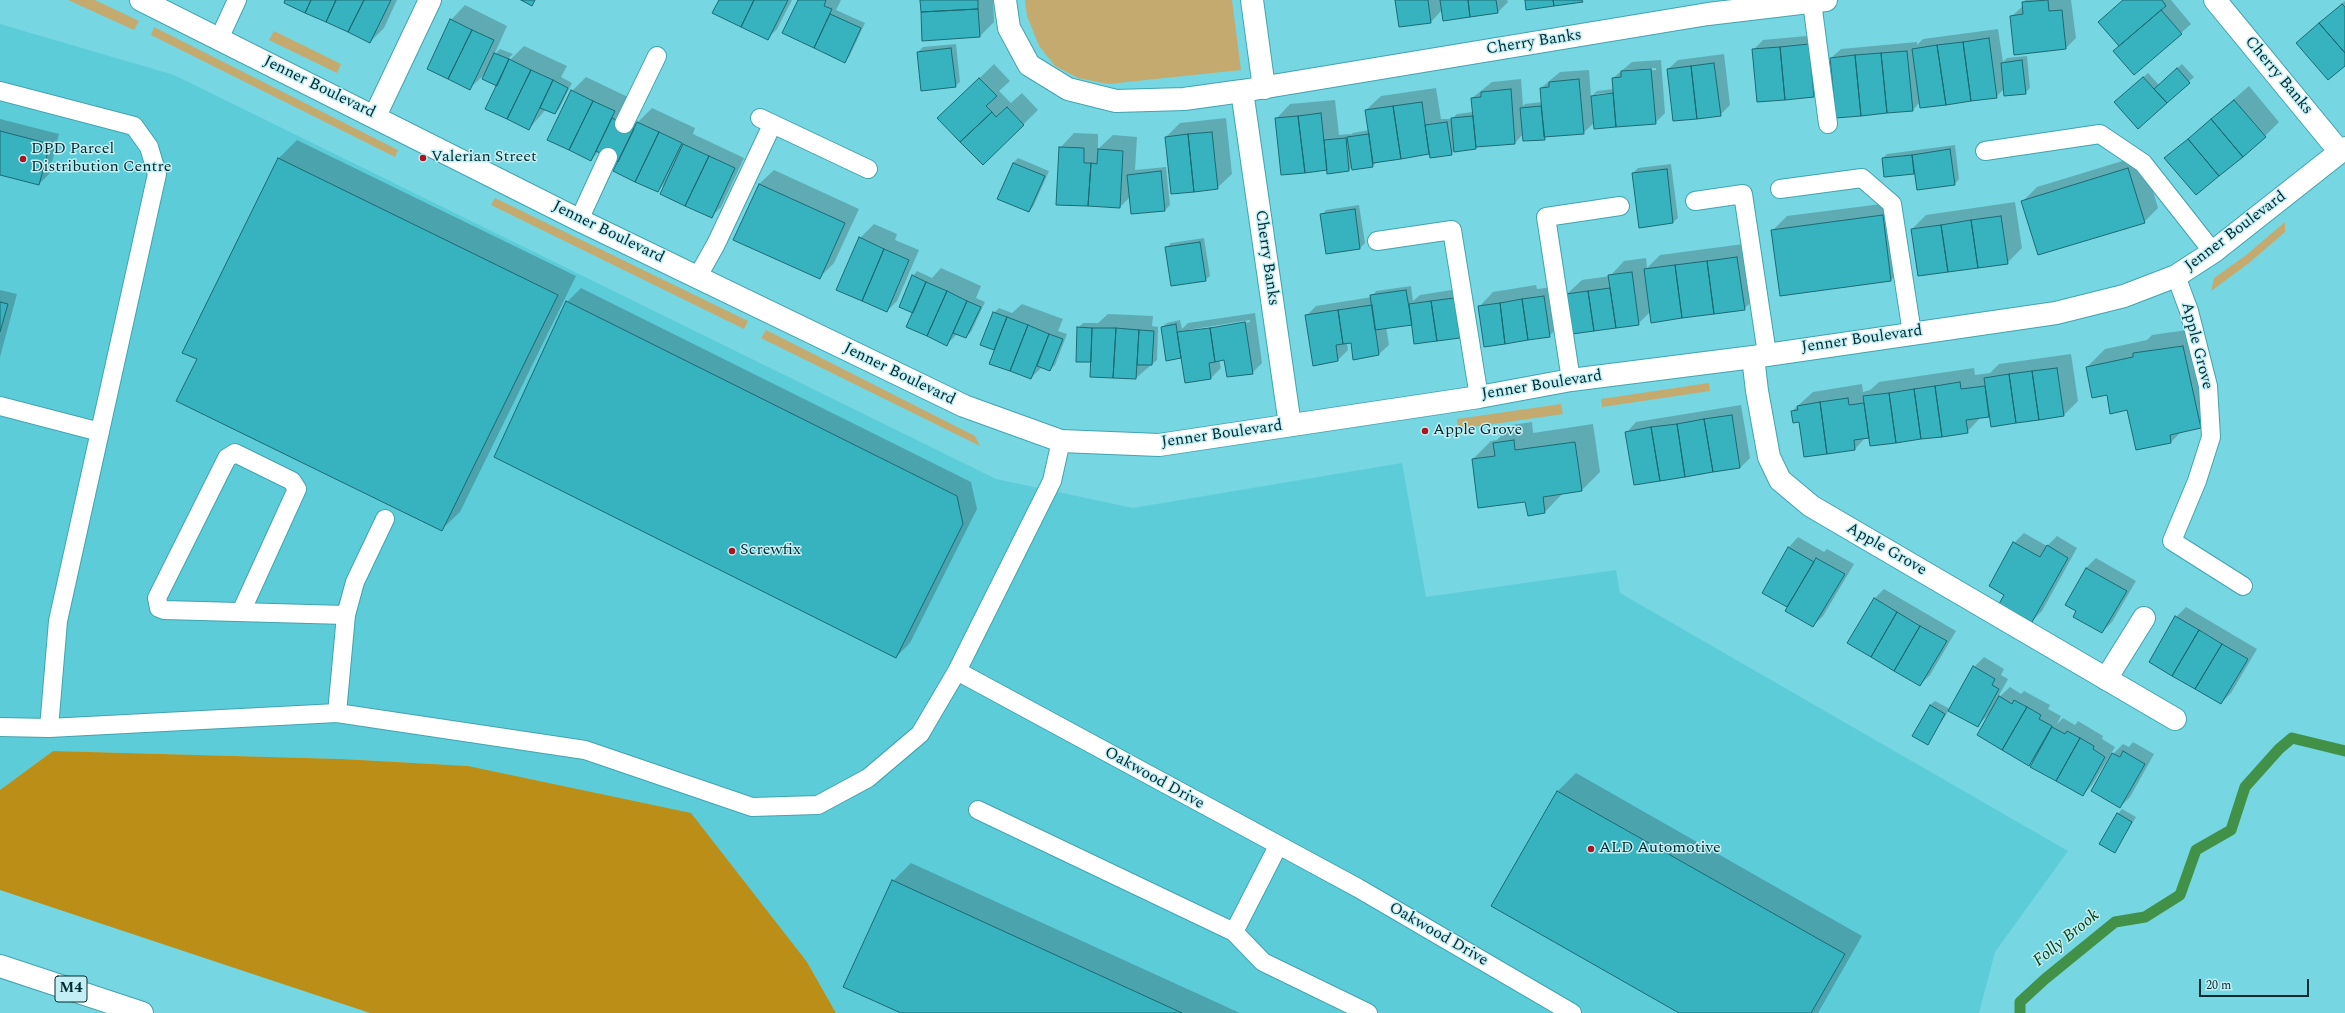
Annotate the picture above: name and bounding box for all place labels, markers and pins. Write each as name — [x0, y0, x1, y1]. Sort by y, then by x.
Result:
place label: DPD Parcel Distribution Centre — [31, 140, 171, 178]
place label: Valerian Street — [431, 148, 537, 168]
marker: Valerian Street — [418, 153, 428, 163]
marker: DPD Parcel Distribution Centre — [18, 154, 28, 164]
place label: Apple Grove — [1433, 421, 1522, 441]
marker: Apple Grove — [1420, 426, 1430, 436]
place label: Screwfix — [740, 541, 801, 561]
marker: Screwfix — [727, 546, 737, 556]
place label: ALD Automotive — [1599, 839, 1721, 859]
marker: ALD Automotive — [1586, 844, 1596, 854]

